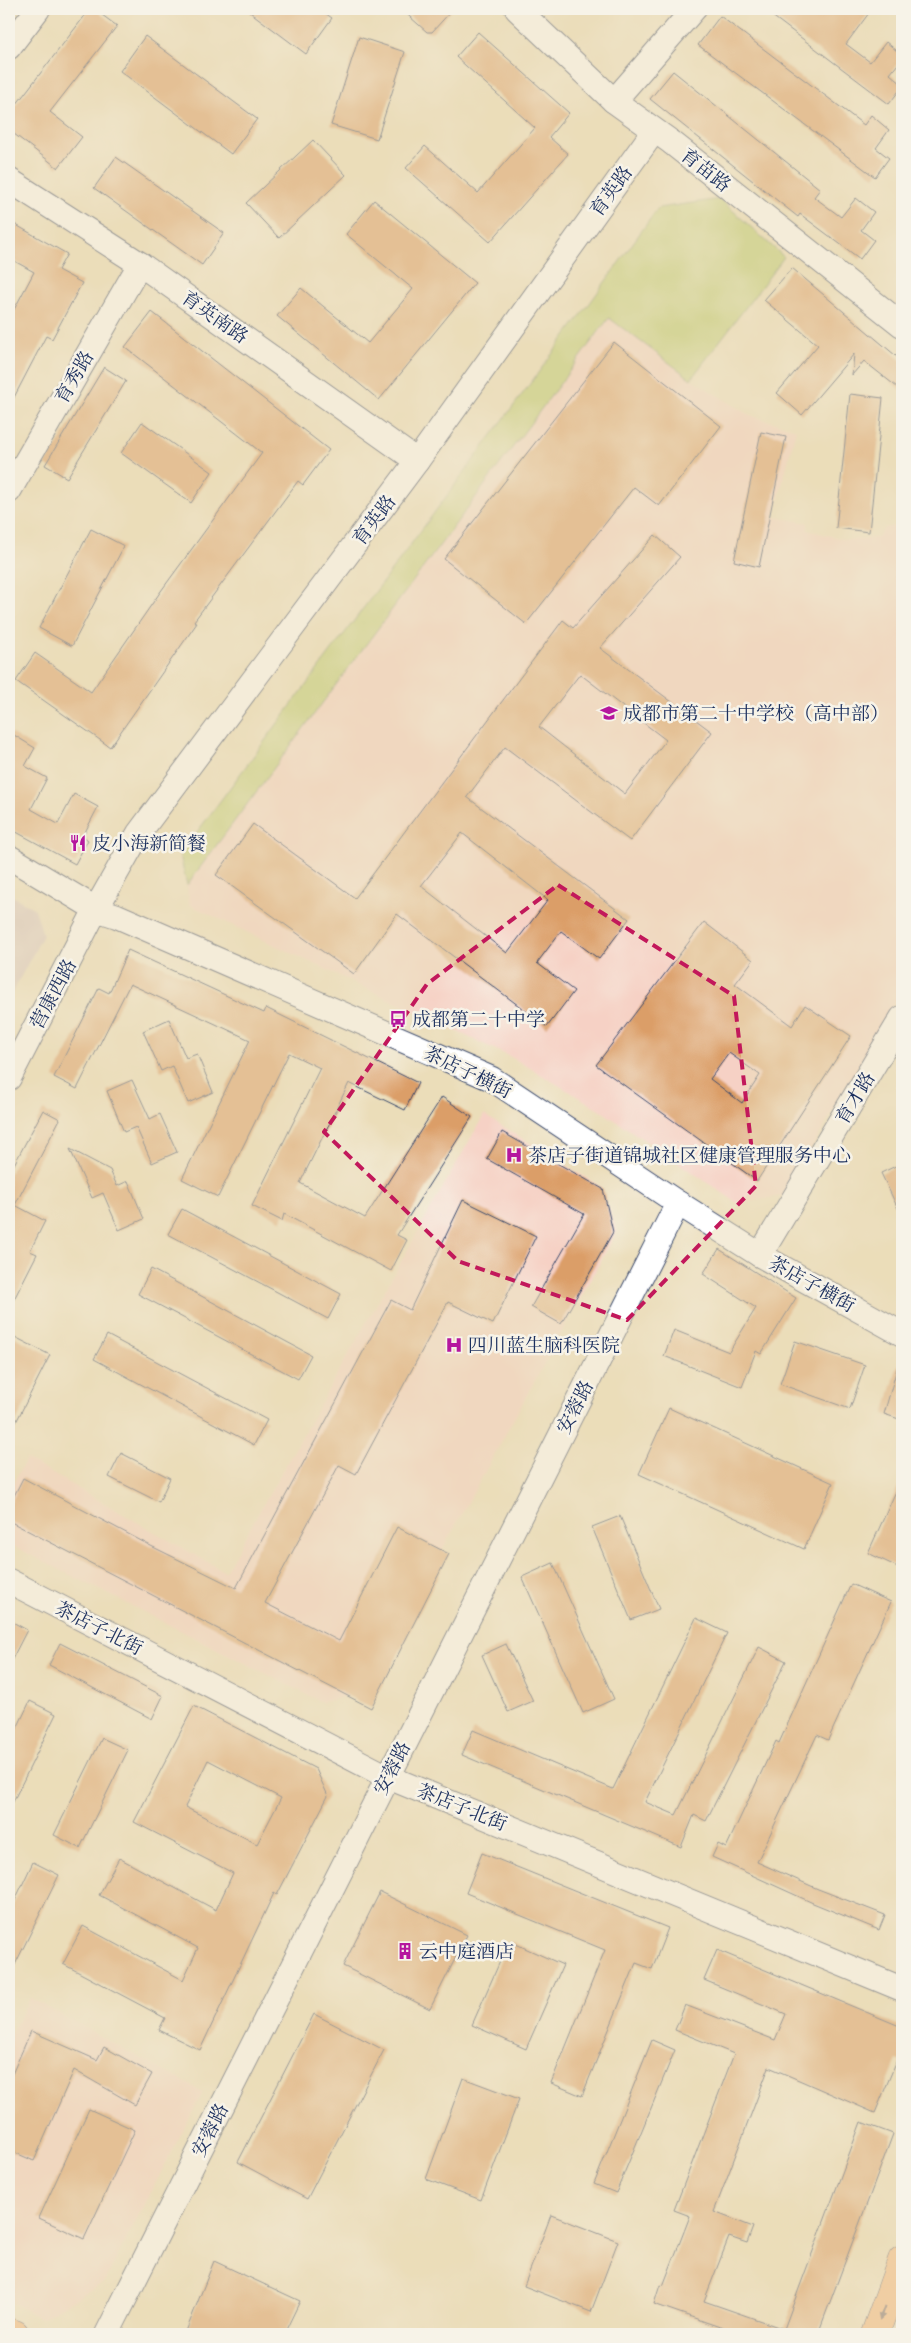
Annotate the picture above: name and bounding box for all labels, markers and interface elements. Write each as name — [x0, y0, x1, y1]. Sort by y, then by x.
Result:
street label: 育苗路 — [676, 143, 736, 197]
street label: 育英路 — [584, 161, 638, 221]
street label: 育英南路 — [177, 285, 253, 349]
street label: 育秀路 — [49, 346, 99, 408]
street label: 育英路 — [347, 490, 401, 550]
place label: 成都市第二十中学校（高中部） — [623, 701, 889, 726]
school or university icon: 成都市第二十中学校（高中部） — [599, 703, 619, 723]
place label: 皮小海新简餐 — [92, 831, 206, 856]
restaurant icon: 皮小海新简餐 — [68, 833, 88, 853]
street label: 营康西路 — [24, 955, 82, 1033]
place label: 成都第二十中学 — [412, 1007, 545, 1032]
bus stop icon: 成都第二十中学 — [388, 1009, 408, 1029]
street label: 茶店子横街 — [420, 1040, 516, 1104]
street label: 育才路 — [830, 1067, 880, 1129]
place label: 茶店子街道锦城社区健康管理服务中心 — [528, 1143, 851, 1168]
hospital icon: 茶店子街道锦城社区健康管理服务中心 — [504, 1145, 524, 1165]
street label: 茶店子横街 — [764, 1250, 860, 1318]
place label: 四川蓝生脑科医院 — [468, 1333, 620, 1358]
hospital icon: 四川蓝生脑科医院 — [444, 1335, 464, 1355]
street label: 安蓉路 — [551, 1376, 599, 1438]
street label: 茶店子北街 — [51, 1595, 147, 1661]
street label: 安蓉路 — [368, 1737, 416, 1799]
street label: 茶店子北街 — [413, 1778, 511, 1836]
place label: 云中庭酒店 — [419, 1939, 514, 1964]
building icon: 云中庭酒店 — [395, 1941, 415, 1961]
street label: 安蓉路 — [186, 2099, 234, 2161]
one-way arrow — [878, 2306, 886, 2321]

